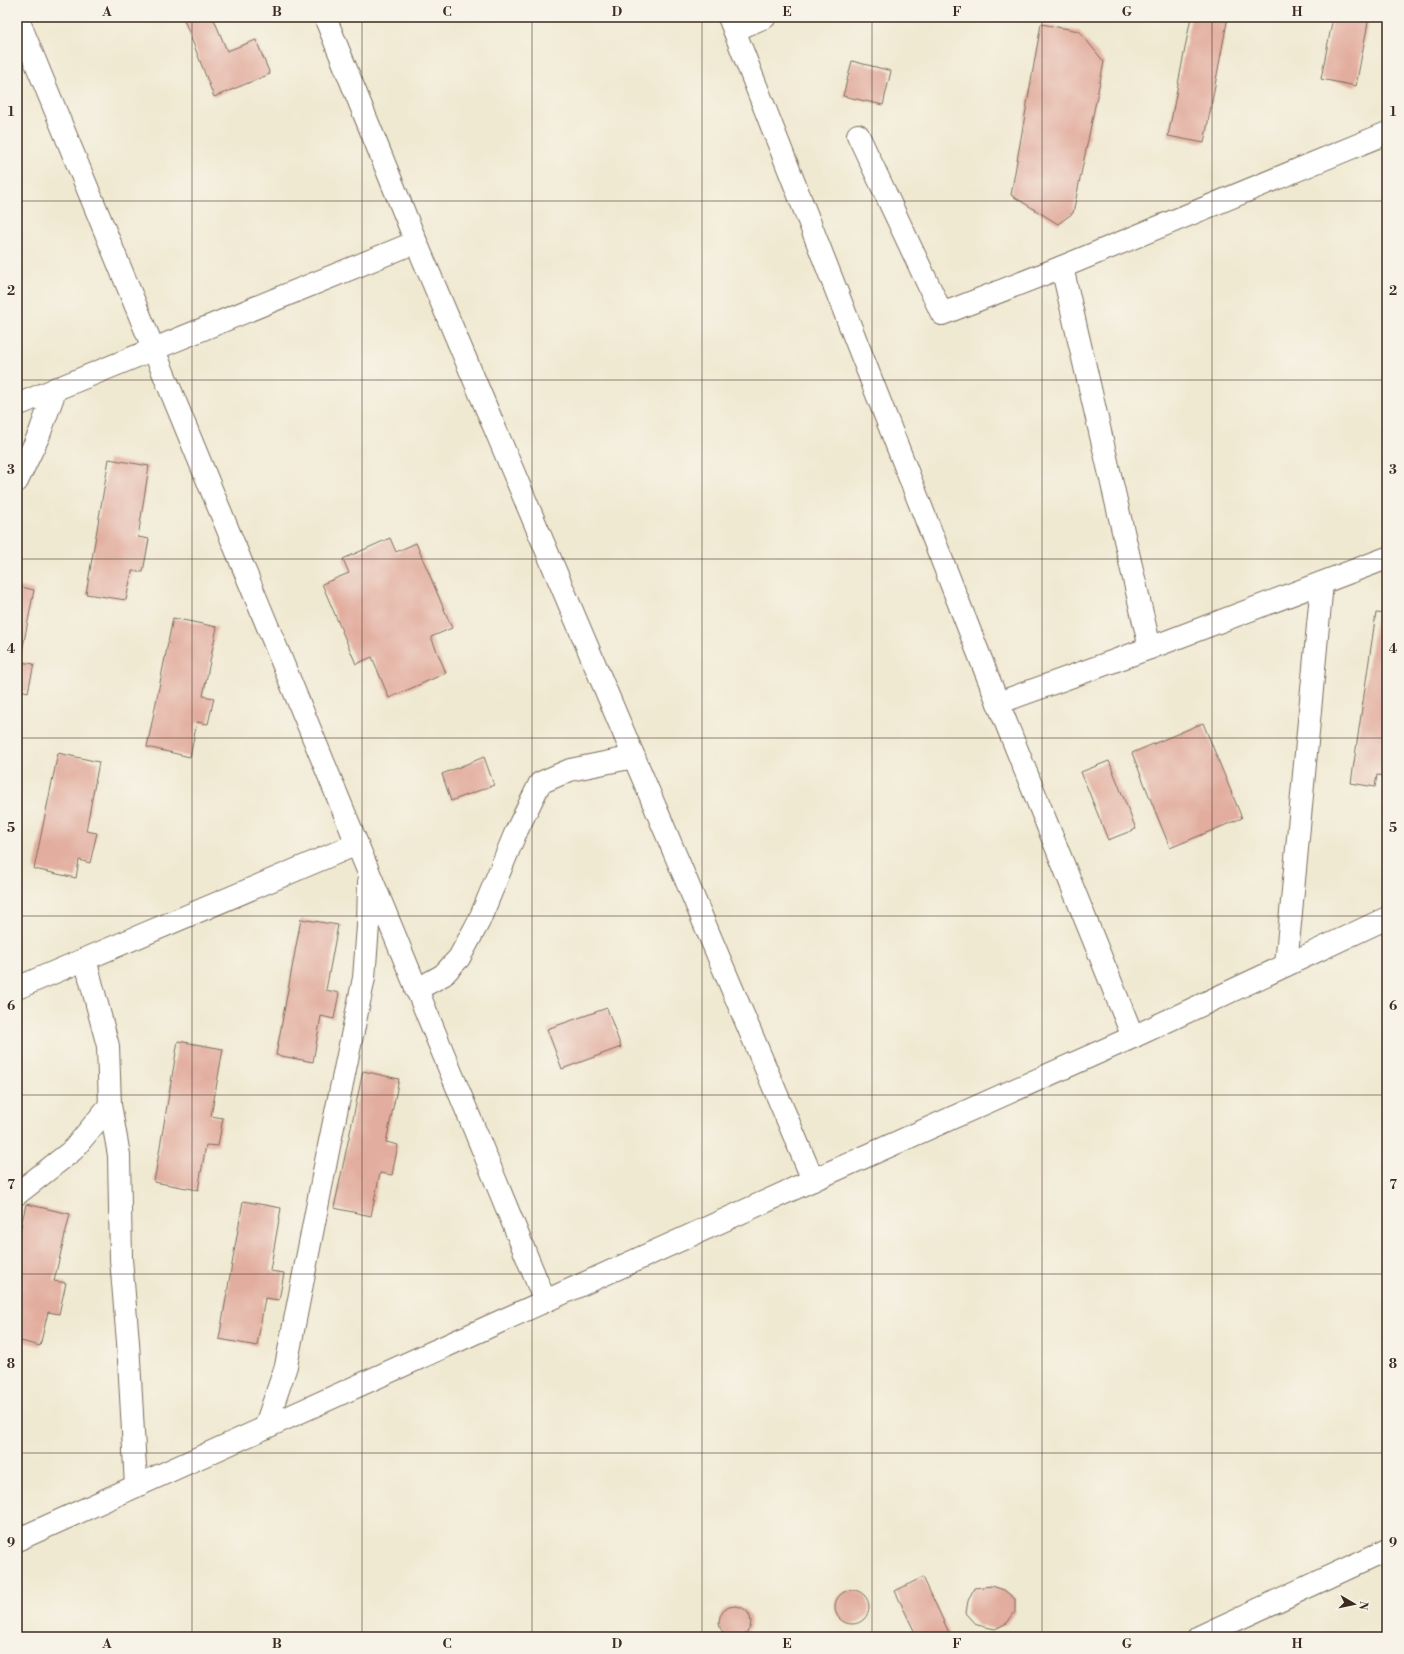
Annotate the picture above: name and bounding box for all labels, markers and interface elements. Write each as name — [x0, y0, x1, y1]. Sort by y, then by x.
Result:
text: A — [101, 4, 112, 20]
text: B — [272, 4, 282, 20]
text: C — [442, 4, 452, 20]
text: D — [612, 4, 622, 20]
text: E — [782, 4, 792, 20]
text: F — [952, 4, 962, 20]
text: G — [1122, 4, 1133, 20]
text: H — [1292, 4, 1303, 20]
text: 1 — [8, 104, 15, 120]
text: 1 — [1390, 104, 1397, 120]
text: 2 — [7, 283, 15, 299]
text: 2 — [1389, 283, 1397, 299]
text: 3 — [7, 462, 15, 478]
text: 3 — [1389, 462, 1397, 478]
text: 4 — [7, 641, 16, 657]
text: 4 — [1389, 641, 1398, 657]
text: 5 — [7, 820, 15, 836]
text: 5 — [1389, 820, 1397, 836]
text: 6 — [7, 998, 15, 1014]
text: 6 — [1389, 998, 1397, 1014]
text: 7 — [7, 1177, 15, 1193]
text: 7 — [1389, 1177, 1397, 1193]
text: 8 — [7, 1356, 15, 1372]
text: 8 — [1389, 1356, 1397, 1372]
text: 9 — [7, 1535, 15, 1551]
text: 9 — [1389, 1535, 1397, 1551]
north arrow — [1334, 1584, 1374, 1624]
text: N — [1355, 1600, 1370, 1611]
text: A — [101, 1636, 112, 1652]
text: B — [272, 1636, 282, 1652]
text: C — [442, 1636, 452, 1652]
text: D — [612, 1636, 622, 1652]
text: E — [782, 1636, 792, 1652]
text: F — [952, 1636, 962, 1652]
text: G — [1122, 1636, 1133, 1652]
text: H — [1292, 1636, 1303, 1652]

